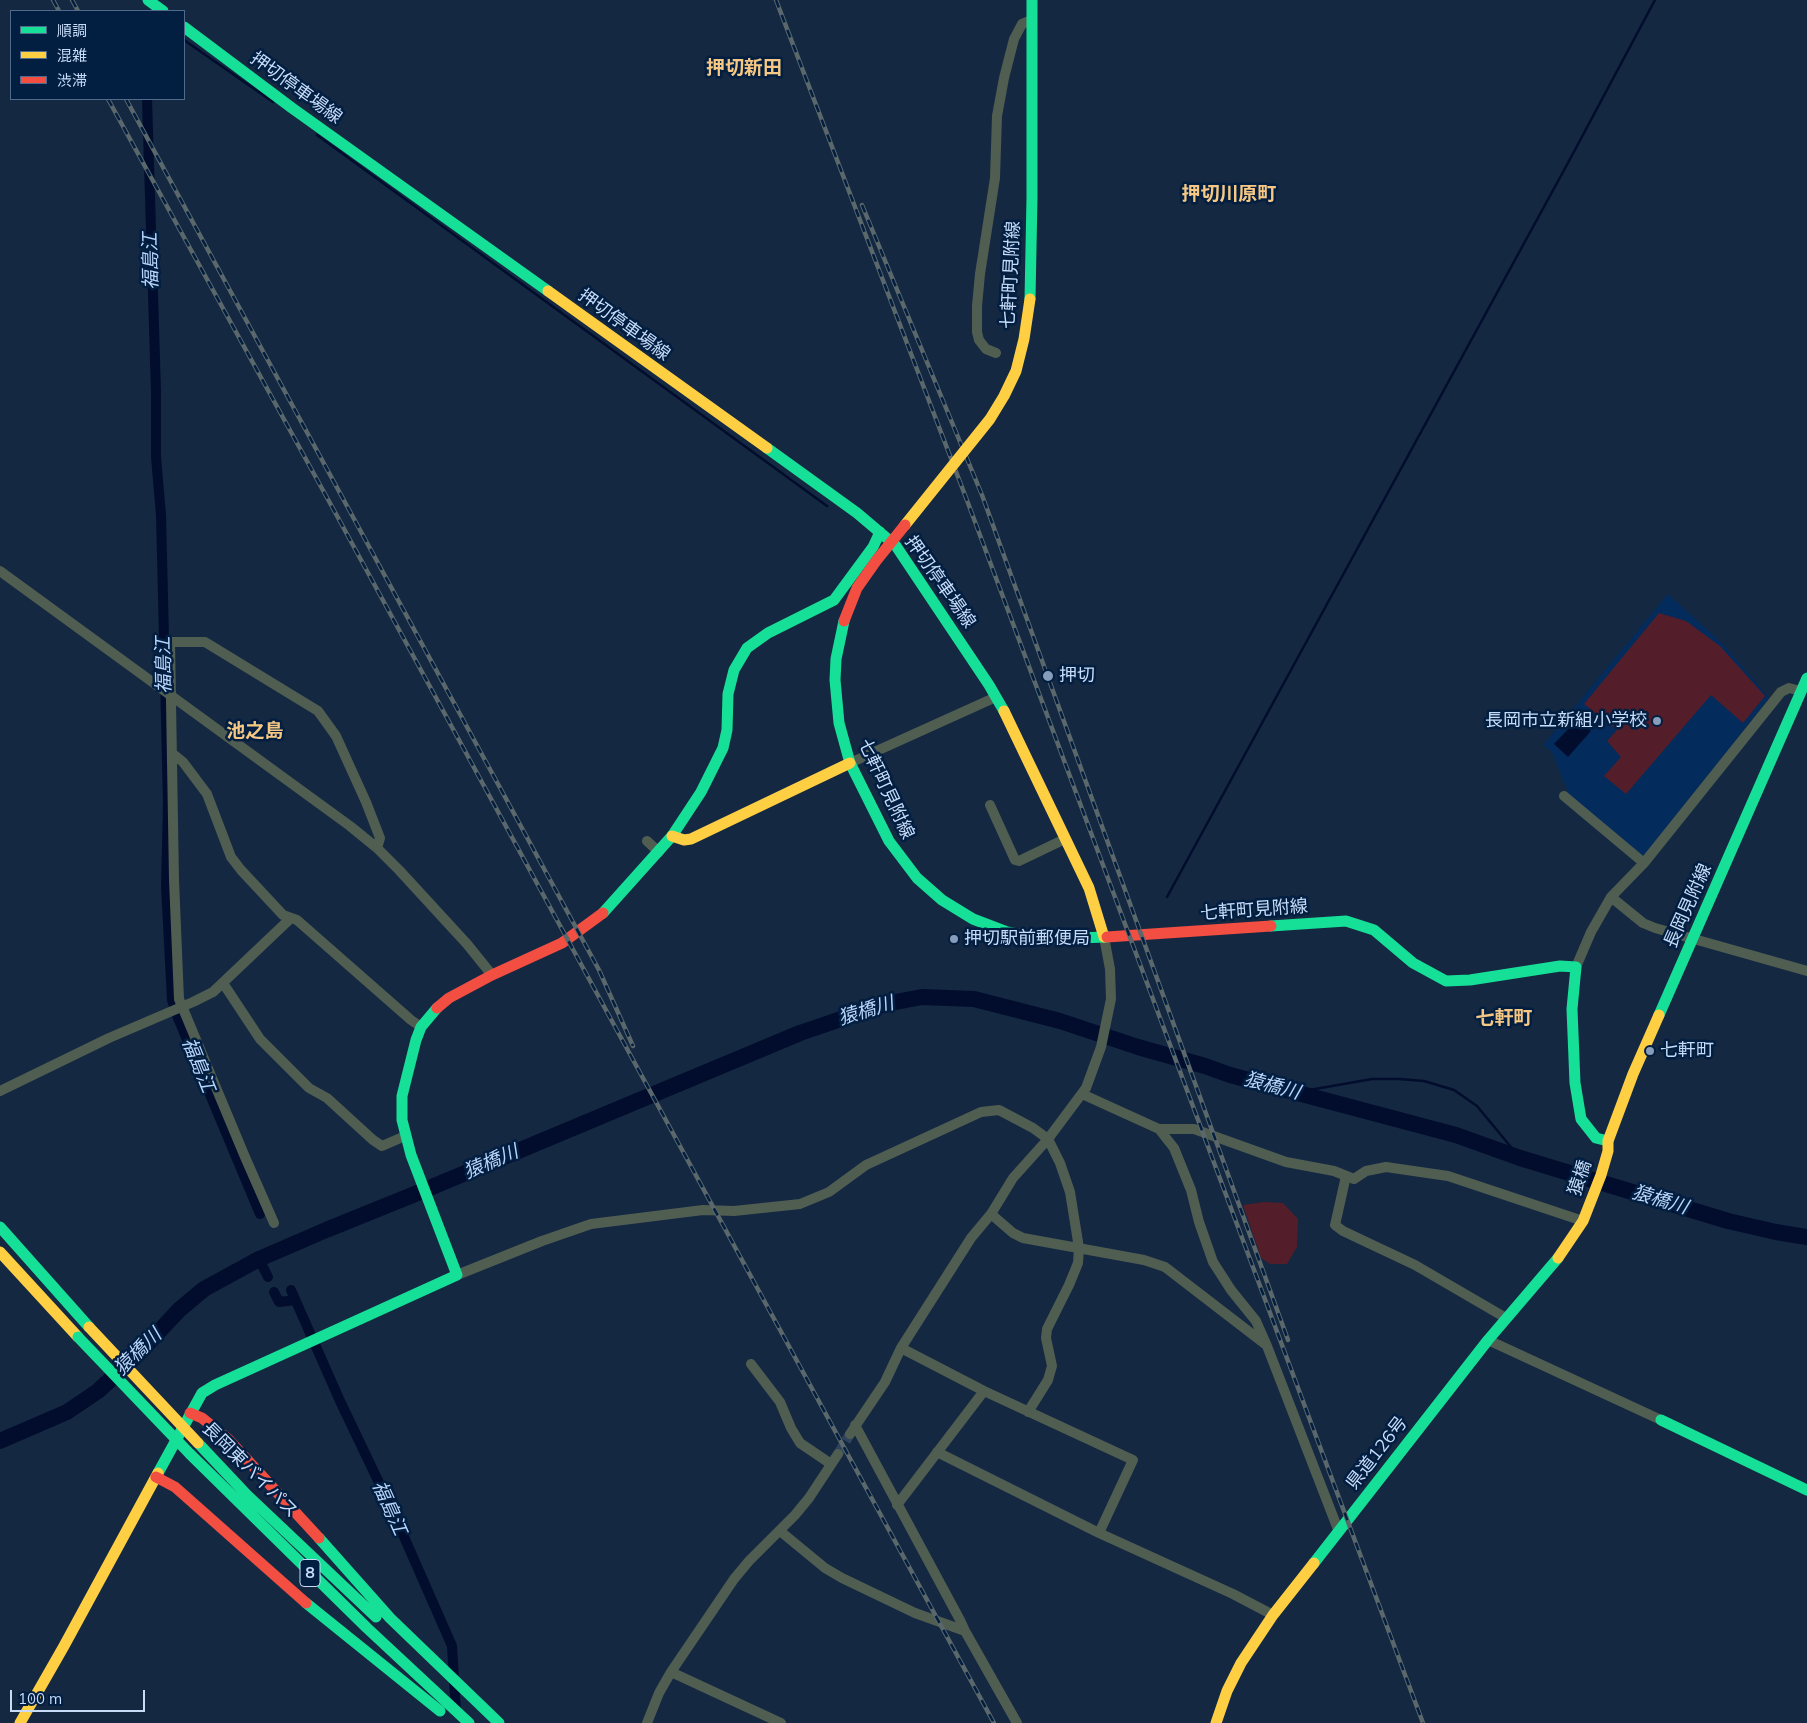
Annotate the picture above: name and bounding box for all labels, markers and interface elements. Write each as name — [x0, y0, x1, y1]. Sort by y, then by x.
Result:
legend — [10, 10, 185, 100]
text: 順調 — [57, 21, 87, 40]
text: 混雑 — [57, 46, 87, 65]
street label: 押切停車場線 — [246, 48, 346, 128]
district label: 押切新田 — [706, 57, 782, 79]
text: 渋滞 — [57, 71, 87, 90]
district label: 押切川原町 — [1182, 183, 1276, 205]
street label: 七軒町見附線 — [997, 221, 1025, 329]
water label: 福島江 — [139, 232, 163, 290]
street label: 押切停車場線 — [574, 285, 674, 365]
street label: 押切停車場線 — [900, 532, 980, 632]
water label: 福島江 — [152, 636, 176, 694]
place label: 押切 — [1059, 665, 1095, 687]
marker: 押切 — [1041, 669, 1055, 683]
place label: 長岡市立新組小学校 — [1485, 710, 1647, 732]
marker: 長岡市立新組小学校 — [1651, 715, 1663, 727]
district label: 池之島 — [227, 720, 283, 742]
street label: 七軒町見附線 — [853, 735, 919, 843]
street label: 長岡見附線 — [1660, 860, 1716, 952]
street label: 七軒町見附線 — [1199, 895, 1309, 925]
place label: 押切駅前郵便局 — [964, 928, 1090, 950]
marker: 押切駅前郵便局 — [948, 933, 960, 945]
water label: 猿橋川 — [835, 992, 897, 1030]
district label: 七軒町 — [1476, 1007, 1532, 1029]
water label: 福島江 — [177, 1034, 219, 1096]
place label: 七軒町 — [1660, 1040, 1714, 1062]
marker: 七軒町 — [1644, 1045, 1656, 1057]
water label: 猿橋川 — [1242, 1068, 1302, 1104]
water label: 猿橋川 — [460, 1140, 522, 1184]
street label: 猿橋 — [1564, 1157, 1596, 1199]
water label: 猿橋川 — [1629, 1181, 1691, 1219]
water label: 猿橋川 — [110, 1324, 166, 1380]
street label: 県道126号 — [1342, 1412, 1412, 1494]
street label: 長岡東バイパス — [198, 1418, 302, 1522]
water label: 福島江 — [367, 1477, 411, 1539]
road number: 8 — [300, 1560, 320, 1586]
scale bar — [12, 1680, 148, 1712]
text: 100 m — [18, 1689, 62, 1708]

